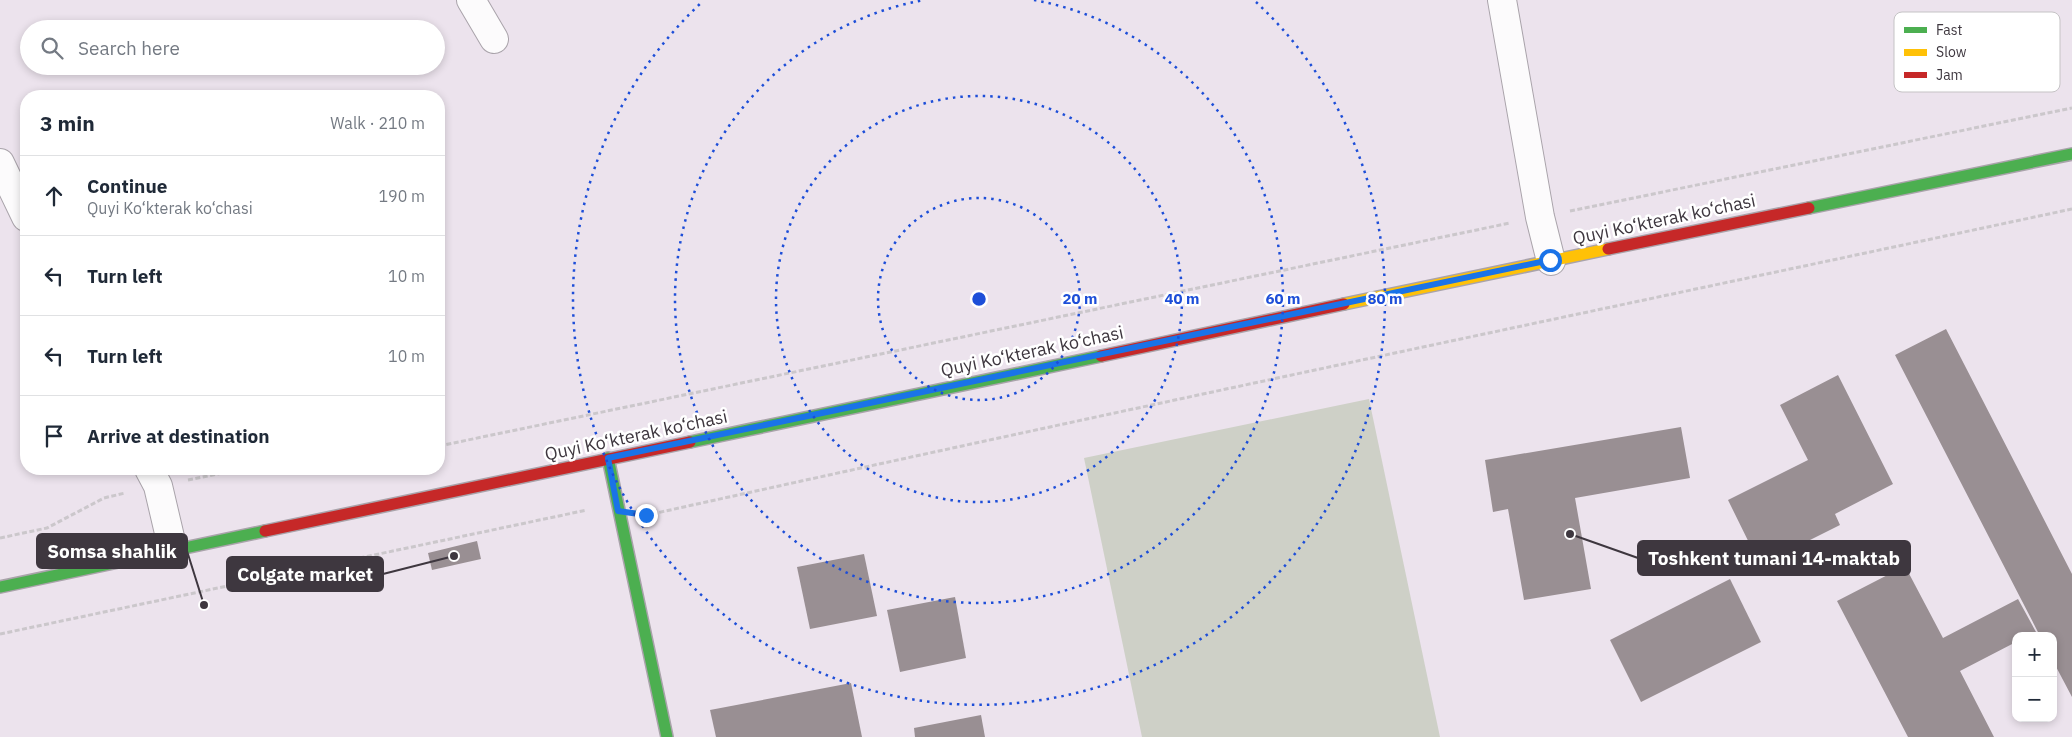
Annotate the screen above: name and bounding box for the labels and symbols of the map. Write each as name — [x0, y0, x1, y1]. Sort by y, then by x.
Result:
legend — [1894, 12, 2060, 92]
text: Fast — [1936, 21, 1962, 39]
text: Slow — [1936, 43, 1967, 61]
text: Jam — [1936, 66, 1963, 84]
street label: Quyi Ko‘kterak ko‘chasi — [1570, 188, 1758, 250]
route start — [1539, 249, 1562, 272]
text: 20 m — [1063, 289, 1097, 308]
text: 40 m — [1165, 289, 1199, 308]
text: 60 m — [1266, 289, 1300, 308]
text: 80 m — [1368, 289, 1402, 308]
centre of rings — [970, 290, 988, 308]
street label: Quyi Ko‘kterak ko‘chasi — [938, 320, 1126, 382]
street label: Quyi Ko‘kterak ko‘chasi — [542, 404, 730, 466]
route end — [635, 504, 658, 527]
callout: Somsa shahlik — [37, 534, 187, 568]
text: Somsa shahlik — [47, 539, 177, 563]
callout: Toshkent tumani 14-maktab — [1638, 541, 1910, 575]
text: Toshkent tumani 14-maktab — [1648, 546, 1900, 570]
callout: Colgate market — [227, 557, 383, 591]
text: Colgate market — [237, 562, 373, 586]

